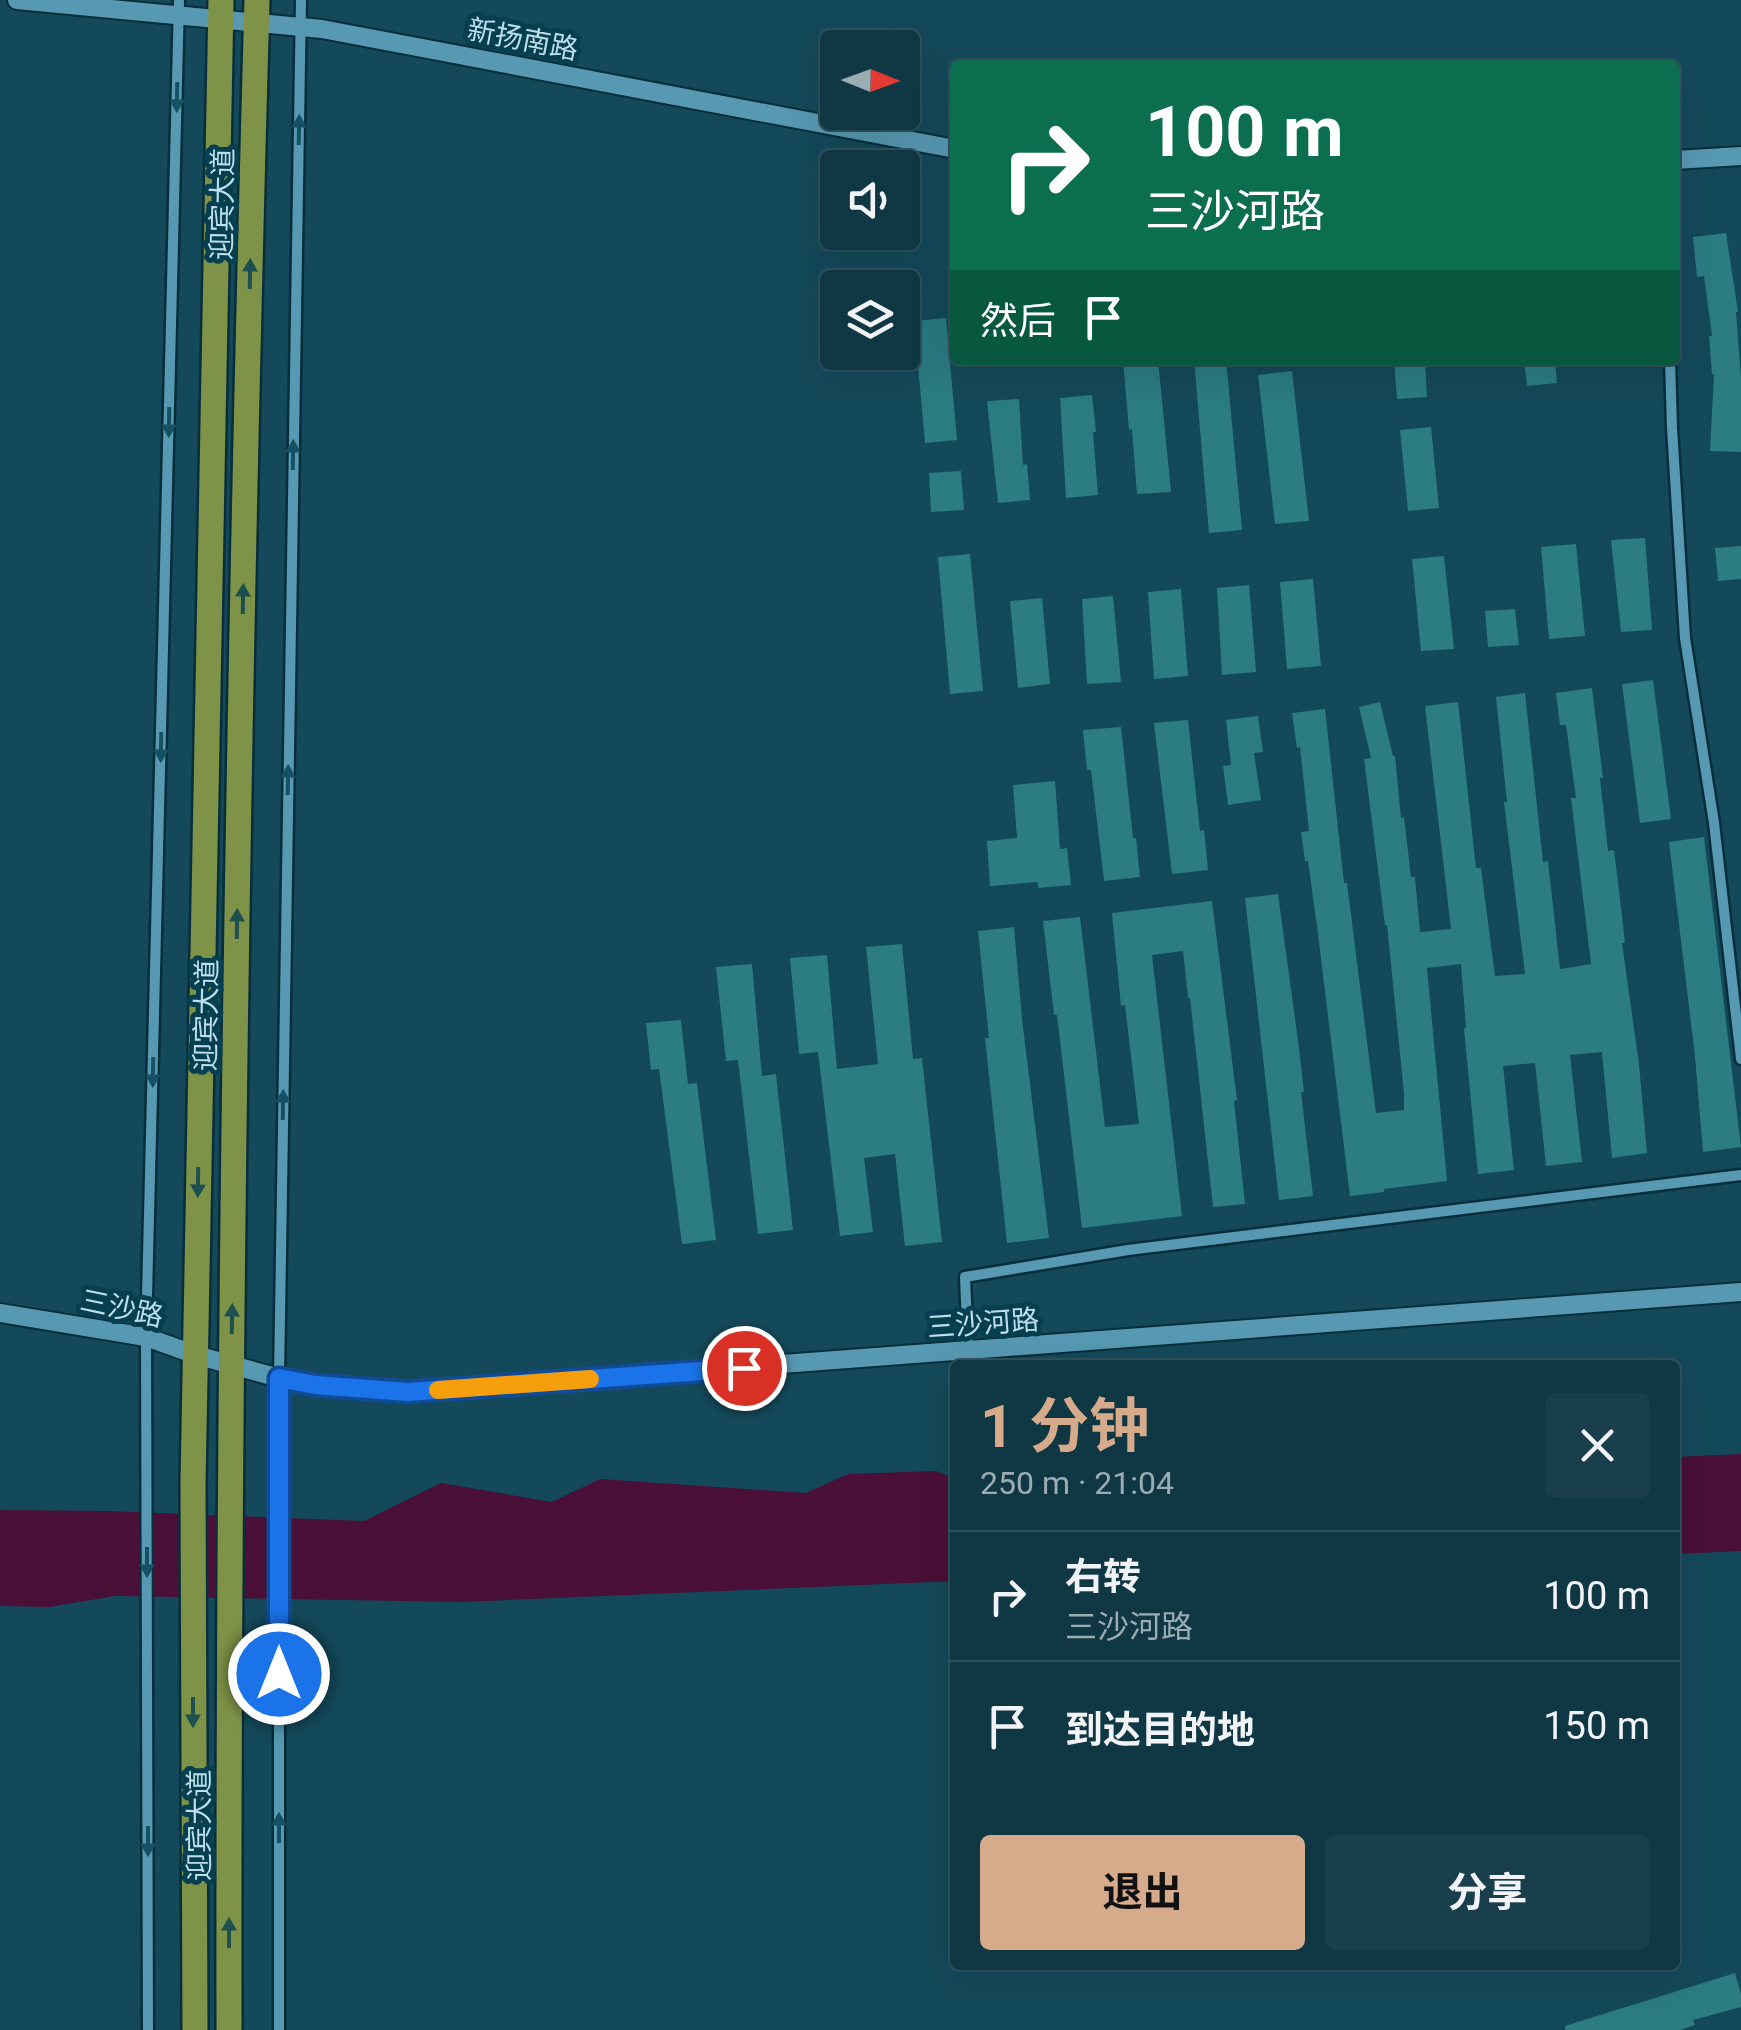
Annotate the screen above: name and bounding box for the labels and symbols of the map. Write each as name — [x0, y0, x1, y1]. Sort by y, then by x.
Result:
street label: 新扬南路 — [465, 13, 581, 66]
north arrow — [820, 30, 920, 130]
one-way arrow — [168, 82, 184, 114]
one-way arrow — [291, 113, 307, 145]
street label: 迎宾大道 — [205, 148, 240, 260]
one-way arrow — [243, 257, 259, 289]
one-way arrow — [160, 407, 176, 439]
one-way arrow — [286, 438, 302, 470]
one-way arrow — [236, 582, 252, 614]
one-way arrow — [152, 732, 168, 764]
one-way arrow — [281, 763, 297, 795]
one-way arrow — [229, 907, 245, 939]
street label: 迎宾大道 — [189, 959, 224, 1071]
one-way arrow — [144, 1057, 160, 1089]
one-way arrow — [275, 1088, 291, 1120]
one-way arrow — [190, 1167, 206, 1199]
street label: 三沙路 — [77, 1284, 166, 1333]
one-way arrow — [224, 1302, 240, 1334]
street label: 三沙河路 — [926, 1303, 1040, 1344]
pin — [702, 1326, 787, 1411]
one-way arrow — [139, 1547, 155, 1579]
position arrow — [227, 1622, 331, 1726]
one-way arrow — [185, 1696, 201, 1728]
street label: 迎宾大道 — [183, 1769, 216, 1881]
one-way arrow — [271, 1811, 287, 1843]
one-way arrow — [140, 1826, 156, 1858]
one-way arrow — [221, 1916, 237, 1948]

